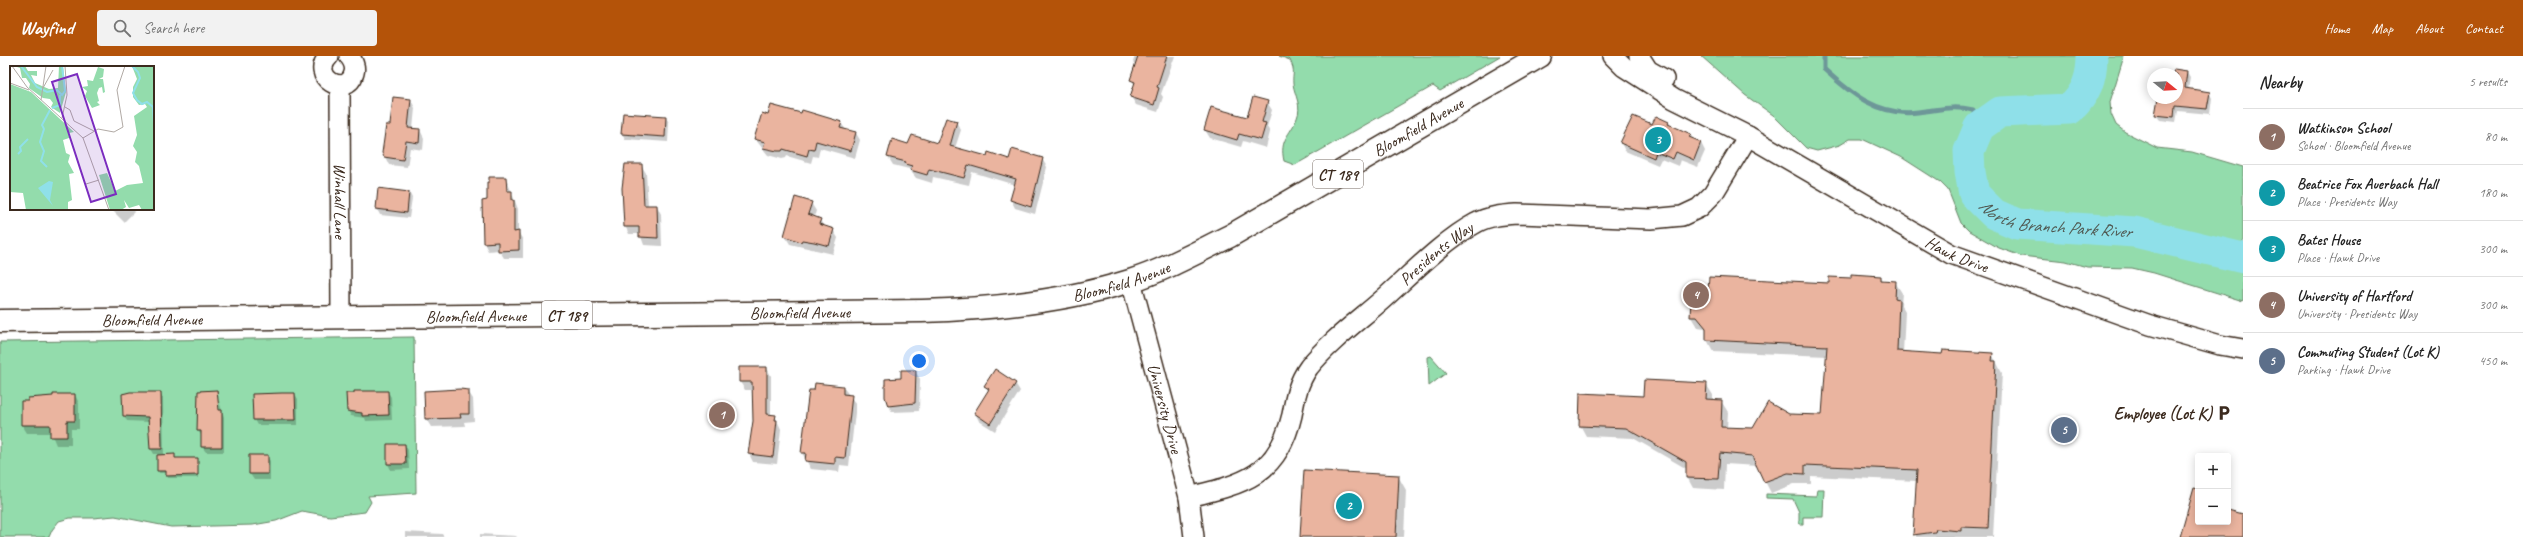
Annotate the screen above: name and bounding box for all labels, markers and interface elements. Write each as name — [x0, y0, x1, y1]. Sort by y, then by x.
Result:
search box — [97, 10, 377, 46]
text: Wayfind — [20, 16, 73, 40]
icon: search — [111, 17, 133, 39]
text: Search here — [143, 19, 204, 38]
text: Home — [2324, 20, 2350, 37]
text: Map — [2372, 20, 2393, 37]
text: About — [2415, 20, 2443, 37]
text: Contact — [2465, 20, 2503, 37]
inset map — [10, 66, 154, 210]
north arrow — [2147, 68, 2183, 104]
text: Nearby — [2259, 72, 2302, 93]
text: 5 results — [2469, 74, 2507, 90]
street label: Bloomfield Avenue — [1369, 92, 1468, 162]
text: Watkinson School — [2297, 119, 2390, 138]
pin: 3 — [1645, 125, 1671, 155]
text: 1 — [2269, 129, 2275, 145]
text: 80 m — [2485, 129, 2507, 145]
text: School · Bloomfield Avenue — [2297, 138, 2410, 154]
road number: CT 189 — [1313, 160, 1363, 188]
street label: Winhall Lane — [329, 163, 351, 240]
text: Beatrice Fox Auerbach Hall — [2297, 175, 2437, 194]
text: 2 — [2269, 185, 2275, 201]
text: 180 m — [2479, 185, 2507, 201]
water label: North Branch Park River — [1974, 194, 2134, 243]
text: Place · Presidents Way — [2297, 194, 2397, 210]
street label: Presidents Way — [1395, 217, 1478, 290]
street label: Hawk Drive — [1922, 231, 1992, 278]
text: Bates House — [2297, 231, 2360, 250]
text: 3 — [2269, 241, 2275, 257]
text: 300 m — [2479, 241, 2507, 257]
text: Place · Hawk Drive — [2297, 250, 2379, 266]
street label: Bloomfield Avenue — [1071, 256, 1174, 306]
pin: 4 — [1683, 280, 1709, 310]
text: University of Hartford — [2297, 287, 2411, 306]
text: 4 — [2269, 297, 2275, 313]
text: 300 m — [2479, 297, 2507, 313]
road number: CT 189 — [542, 301, 592, 329]
street label: Bloomfield Avenue — [750, 302, 852, 324]
street label: Bloomfield Avenue — [426, 305, 528, 327]
text: University · Presidents Way — [2297, 306, 2417, 322]
street label: Bloomfield Avenue — [102, 309, 204, 331]
text: Commuting Student (Lot K) — [2297, 343, 2439, 362]
your location — [909, 351, 929, 371]
text: 5 — [2269, 353, 2275, 369]
text: 450 m — [2479, 353, 2507, 369]
street label: University Drive — [1143, 362, 1187, 457]
text: Parking · Hawk Drive — [2297, 362, 2390, 378]
pin: 1 — [709, 400, 735, 430]
place label: Employee (Lot K) — [2114, 403, 2213, 424]
parking icon: Employee (Lot K) — [2215, 404, 2233, 422]
pin: 5 — [2051, 415, 2077, 445]
map controls — [2195, 453, 2231, 525]
button: + — [2195, 453, 2231, 489]
button: − — [2195, 489, 2231, 525]
pin: 2 — [1336, 491, 1362, 521]

